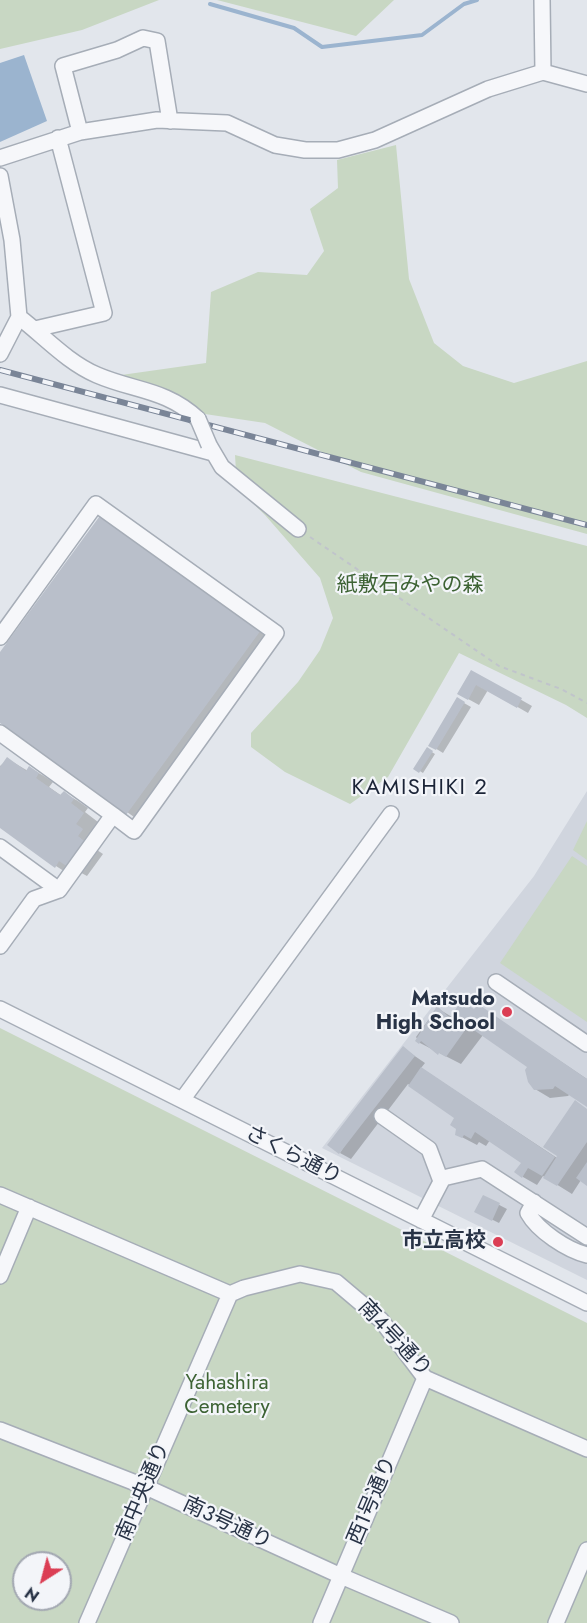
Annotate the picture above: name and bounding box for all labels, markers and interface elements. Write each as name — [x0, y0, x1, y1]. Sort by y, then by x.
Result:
park label: 紙敷石みやの森 — [337, 573, 483, 599]
district label: KAMISHIKI 2 — [352, 776, 488, 802]
place label: Matsudo High School — [376, 987, 495, 1037]
marker: Matsudo High School — [500, 1005, 514, 1019]
street label: さくら通り — [241, 1121, 345, 1191]
place label: 市立高校 — [402, 1229, 486, 1255]
marker: 市立高校 — [491, 1235, 505, 1249]
street label: 南4号通り — [352, 1295, 436, 1383]
park label: Yahashira Cemetery — [184, 1371, 270, 1421]
street label: 南中央通り — [112, 1439, 176, 1545]
street label: 西1号通り — [343, 1453, 403, 1549]
street label: 南3号通り — [178, 1492, 276, 1556]
north arrow — [12, 1551, 72, 1611]
text: N — [20, 1581, 44, 1607]

